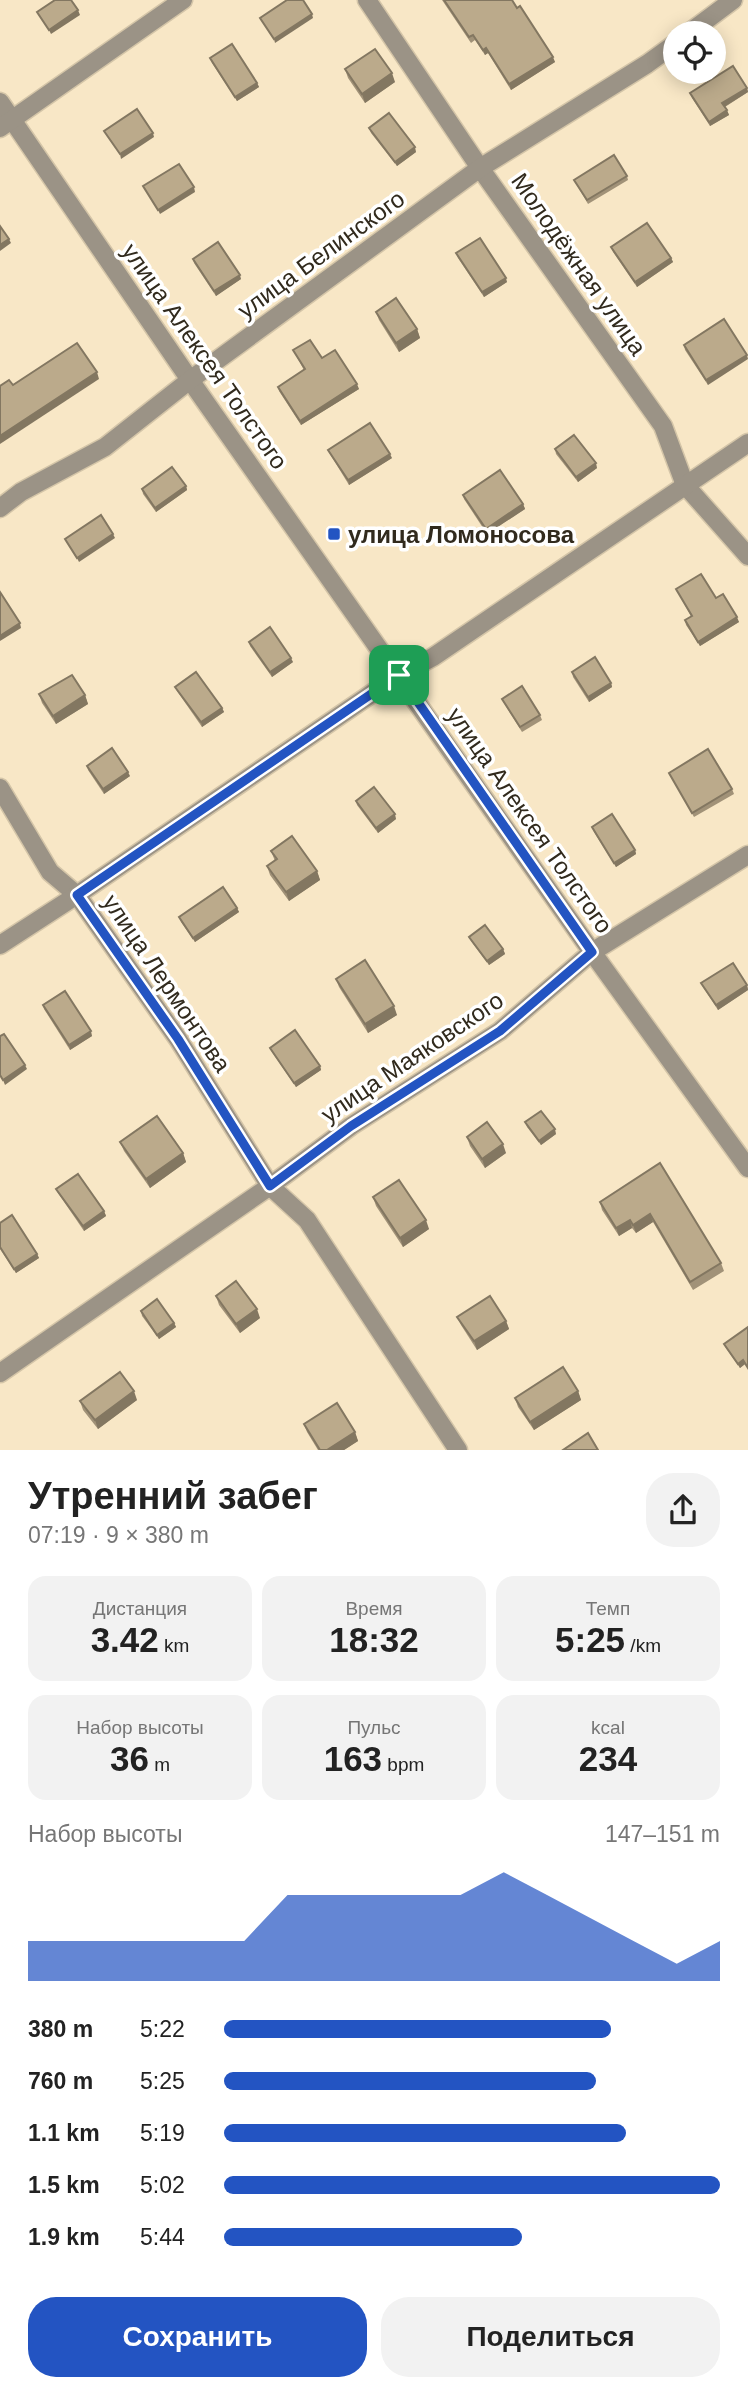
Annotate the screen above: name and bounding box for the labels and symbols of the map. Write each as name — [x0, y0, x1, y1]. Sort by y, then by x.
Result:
street label: Молодёжная улица — [506, 168, 652, 361]
street label: улица Белинского — [232, 185, 410, 323]
street label: улица Алексея Толстого — [117, 238, 293, 474]
place label: улица Ломоносова — [348, 521, 575, 548]
marker: улица Ломоносова — [326, 526, 342, 542]
pin — [369, 645, 429, 705]
street label: улица Алексея Толстого — [442, 702, 618, 938]
street label: улица Лермонтова — [98, 889, 237, 1077]
street label: улица Маяковского — [316, 986, 508, 1128]

